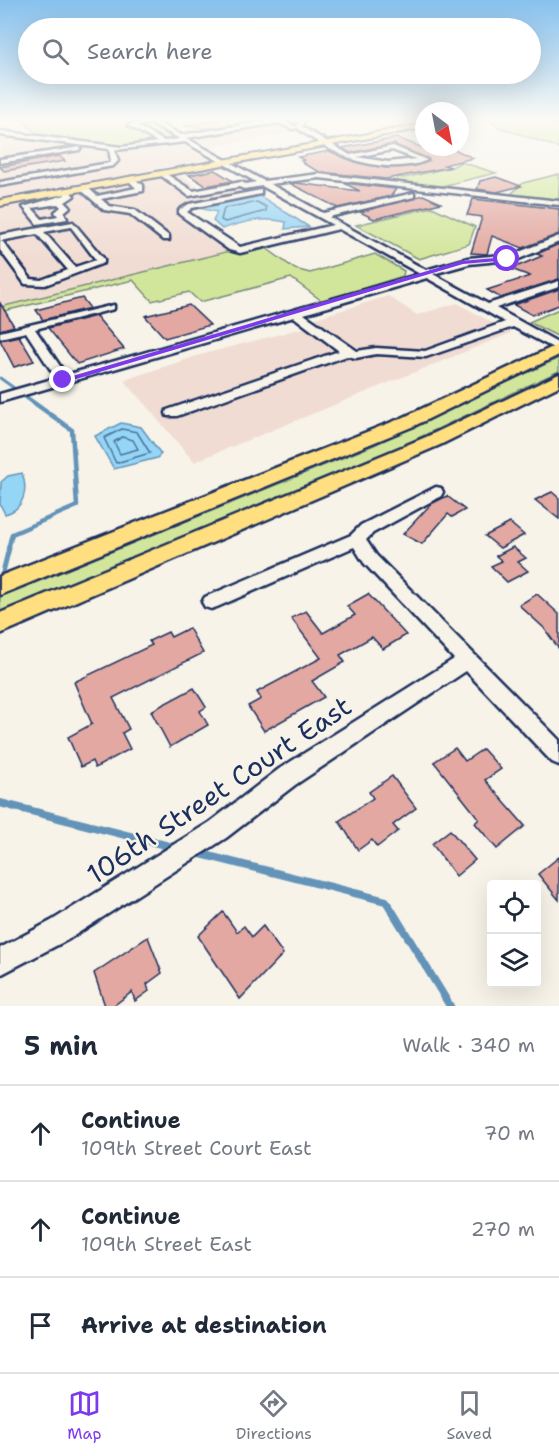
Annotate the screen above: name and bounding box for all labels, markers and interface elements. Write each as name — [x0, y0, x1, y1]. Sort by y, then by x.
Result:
search box — [18, 18, 541, 84]
icon: search — [39, 35, 72, 68]
text: Search here — [87, 37, 213, 66]
north arrow — [415, 102, 469, 156]
route start — [493, 245, 519, 271]
route end — [49, 366, 75, 392]
street label: 106th Street Court East — [79, 688, 359, 892]
map controls — [487, 880, 541, 988]
button: locate — [487, 880, 541, 934]
button: layers — [487, 934, 541, 988]
text: 5 min — [24, 1028, 98, 1063]
text: Walk · 340 m — [402, 1032, 535, 1058]
text: Continue — [81, 1106, 181, 1135]
icon: ahead — [24, 1117, 57, 1150]
text: 70 m — [483, 1120, 535, 1146]
text: 109th Street Court East — [81, 1135, 312, 1161]
text: Continue — [81, 1202, 181, 1231]
icon: ahead — [24, 1213, 57, 1246]
text: 270 m — [471, 1216, 535, 1242]
text: 109th Street East — [81, 1231, 252, 1257]
icon: arrive — [24, 1309, 57, 1342]
text: Arrive at destination — [81, 1311, 327, 1340]
tab: Map — [67, 1387, 101, 1444]
tab: Directions — [236, 1387, 312, 1444]
tab: Saved — [446, 1387, 492, 1444]

